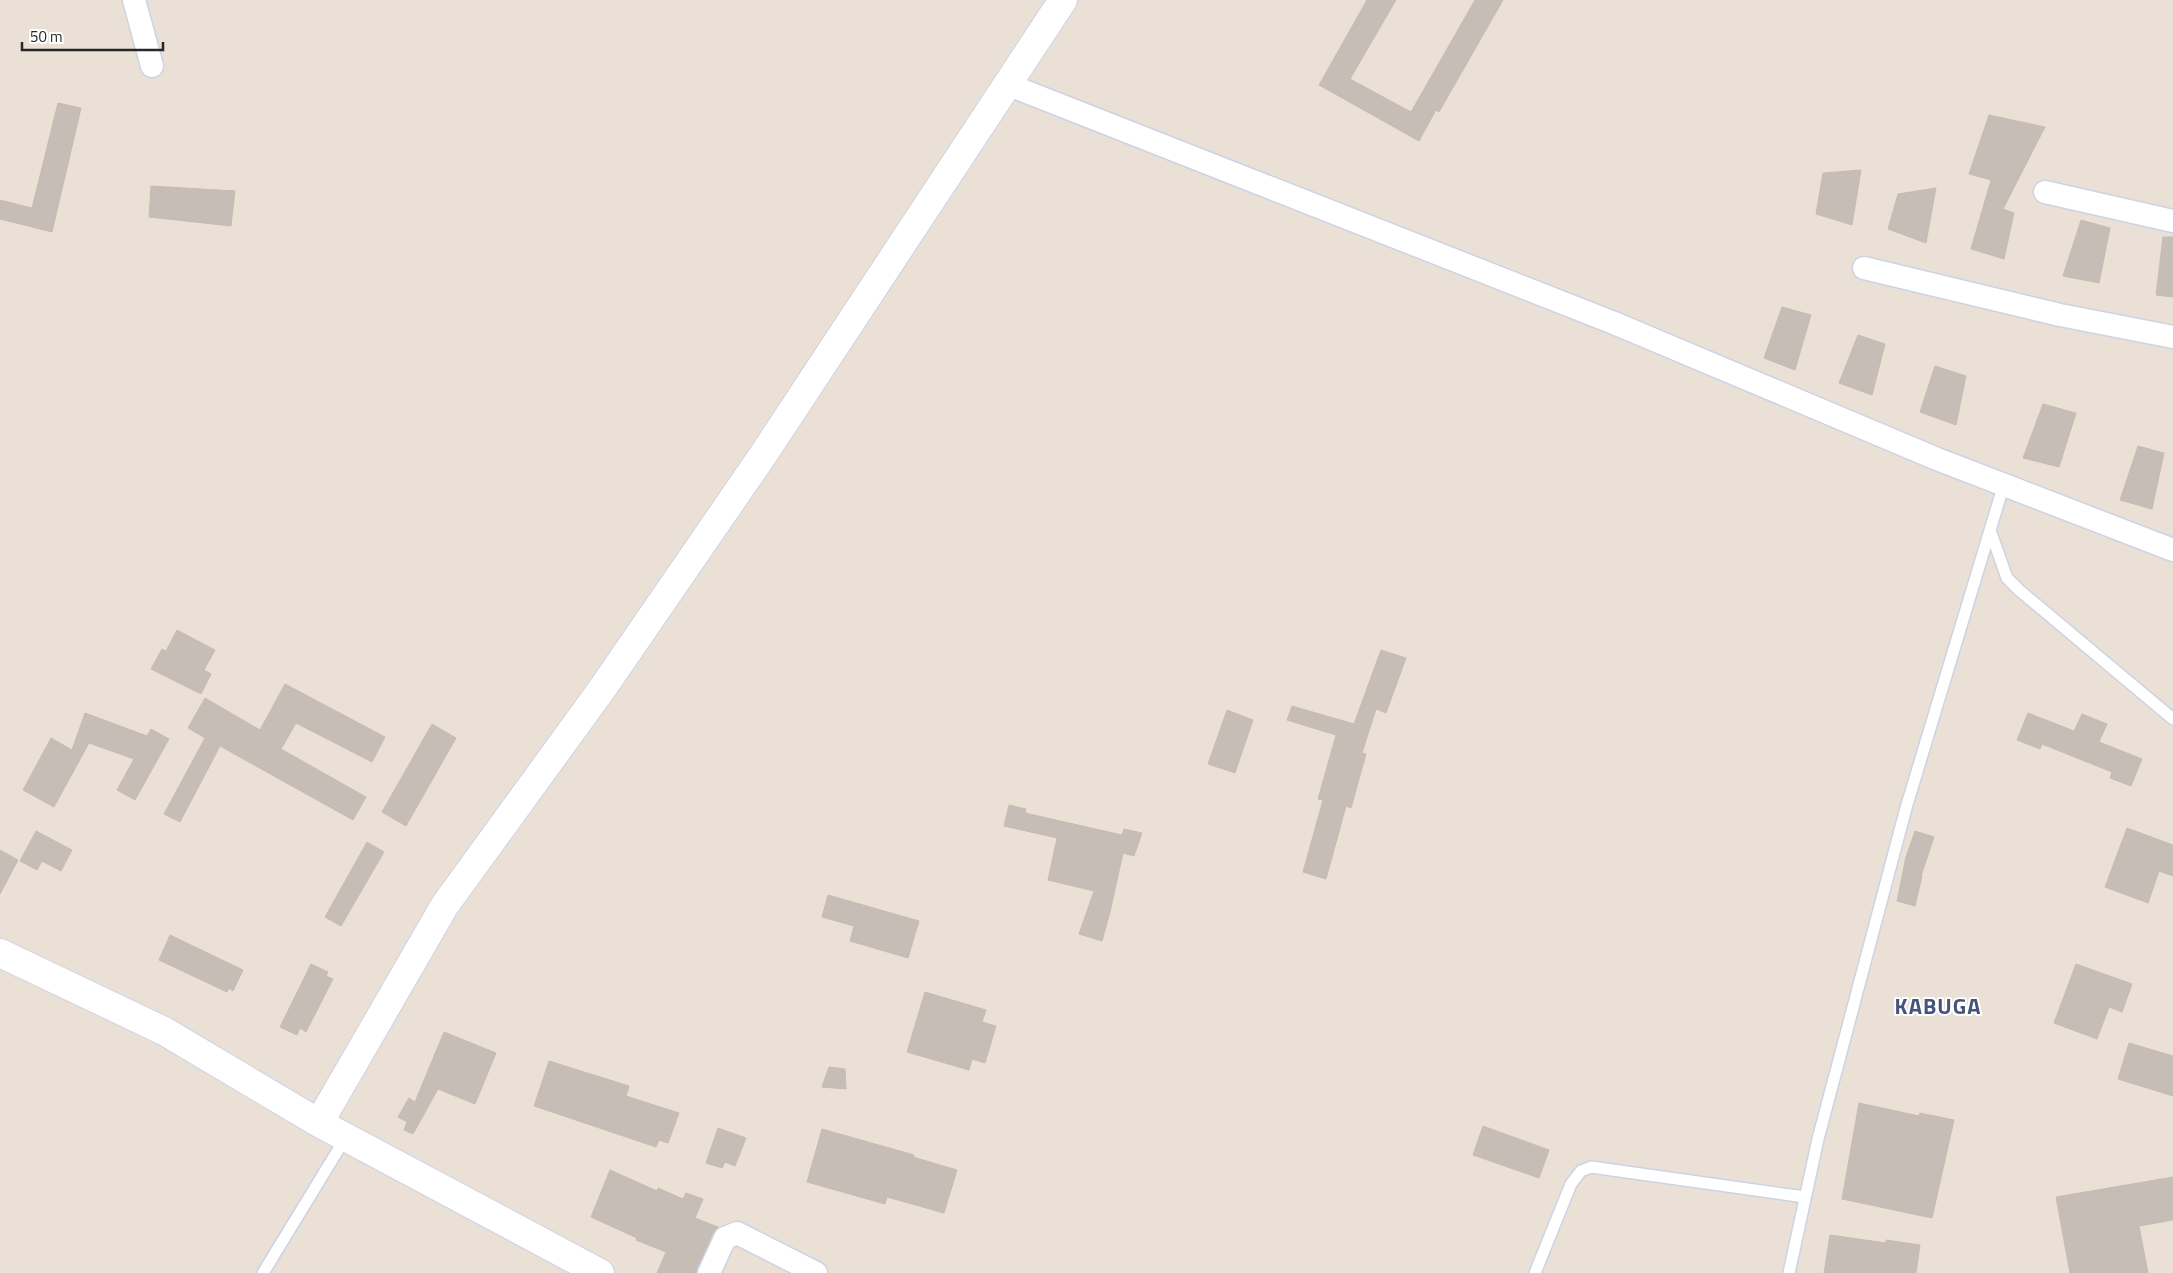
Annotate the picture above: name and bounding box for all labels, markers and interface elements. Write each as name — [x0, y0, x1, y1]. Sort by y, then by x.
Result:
scale bar — [22, 20, 164, 52]
text: 50 m — [30, 25, 63, 48]
district label: KABUGA — [1895, 989, 1981, 1023]

